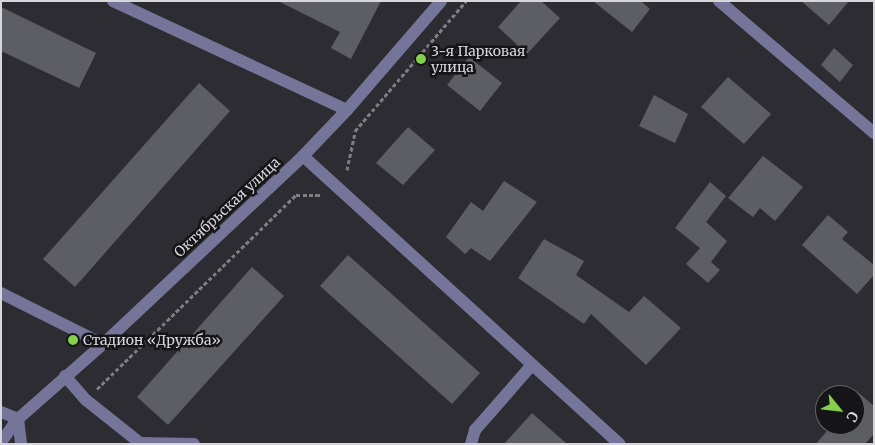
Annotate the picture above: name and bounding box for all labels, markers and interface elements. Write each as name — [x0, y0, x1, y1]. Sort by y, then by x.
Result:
place label: 3-я Парковая улица — [431, 43, 525, 75]
marker: 3-я Парковая улица — [415, 53, 427, 65]
street label: Октябрьская улица — [171, 154, 283, 260]
place label: Стадион «Дружба» — [83, 332, 221, 348]
marker: Стадион «Дружба» — [67, 334, 79, 346]
north arrow — [815, 385, 865, 435]
text: С — [842, 408, 862, 425]

